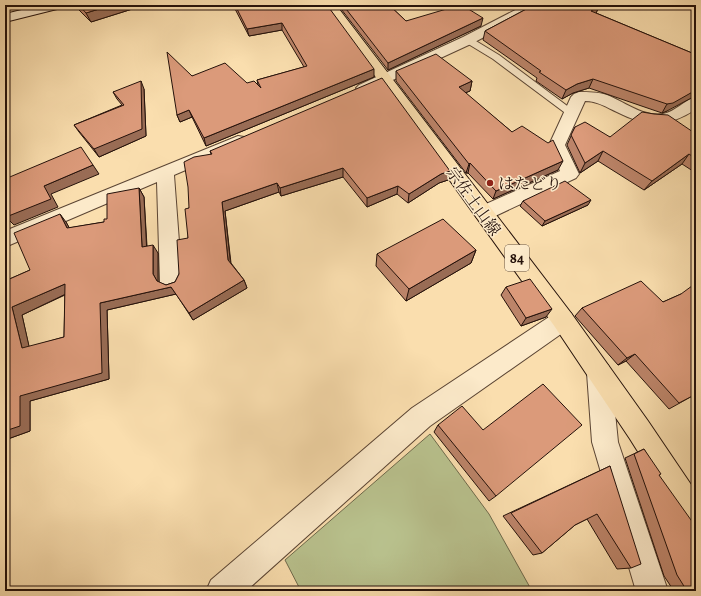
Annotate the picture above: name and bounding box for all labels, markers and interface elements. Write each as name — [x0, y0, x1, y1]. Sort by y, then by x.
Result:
street label: 宗佐土山線 — [441, 163, 506, 240]
place label: はたどり — [498, 173, 562, 195]
marker: はたどり — [485, 178, 495, 188]
road number: 84 — [505, 245, 529, 271]

